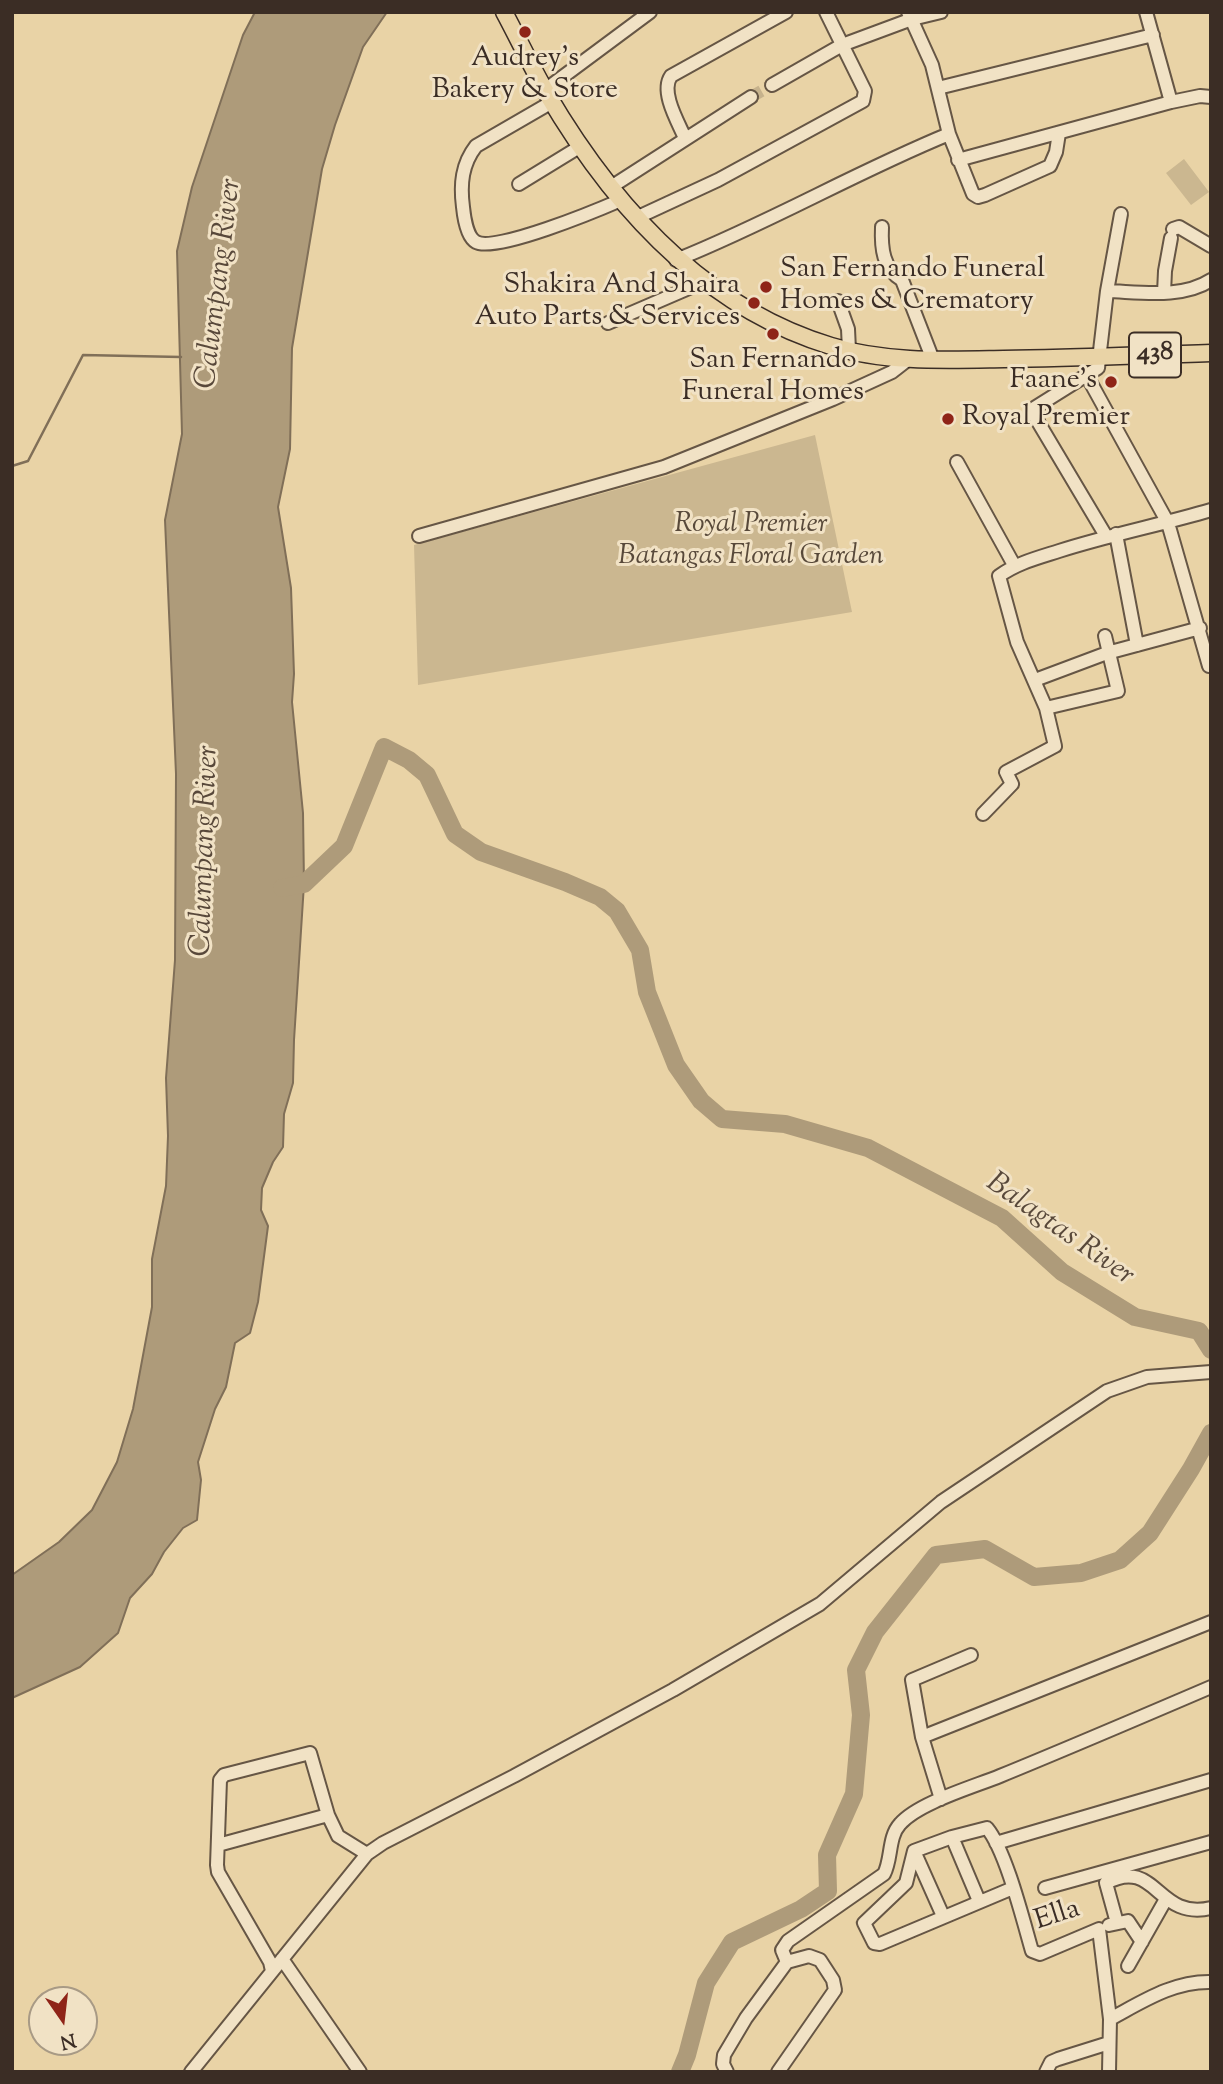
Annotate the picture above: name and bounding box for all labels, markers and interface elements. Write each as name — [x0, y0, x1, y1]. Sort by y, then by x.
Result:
marker: Audrey's Bakery & Store — [517, 24, 533, 40]
place label: Audrey's Bakery & Store — [432, 43, 618, 109]
water label: Calumpang River — [190, 177, 252, 391]
place label: San Fernando Funeral Homes & Crematory — [780, 254, 1045, 320]
place label: Shakira And Shaira Auto Parts & Services — [474, 270, 740, 336]
marker: San Fernando Funeral Homes & Crematory — [758, 279, 774, 295]
marker: Shakira And Shaira Auto Parts & Services — [746, 295, 762, 311]
marker: San Fernando Funeral Homes — [765, 326, 781, 342]
road number: 438 — [1129, 332, 1181, 378]
place label: San Fernando Funeral Homes — [682, 345, 864, 411]
place label: Faane's — [1010, 365, 1097, 399]
marker: Faane's — [1103, 374, 1119, 390]
place label: Royal Premier — [962, 402, 1130, 436]
marker: Royal Premier — [940, 411, 956, 427]
park label: Royal Premier Batangas Floral Garden — [618, 509, 884, 575]
water label: Calumpang River — [185, 745, 229, 957]
water label: Balagtas River — [978, 1167, 1140, 1295]
street label: Ella — [1031, 1894, 1085, 1940]
north arrow — [28, 1986, 98, 2056]
text: N — [57, 2025, 78, 2055]

